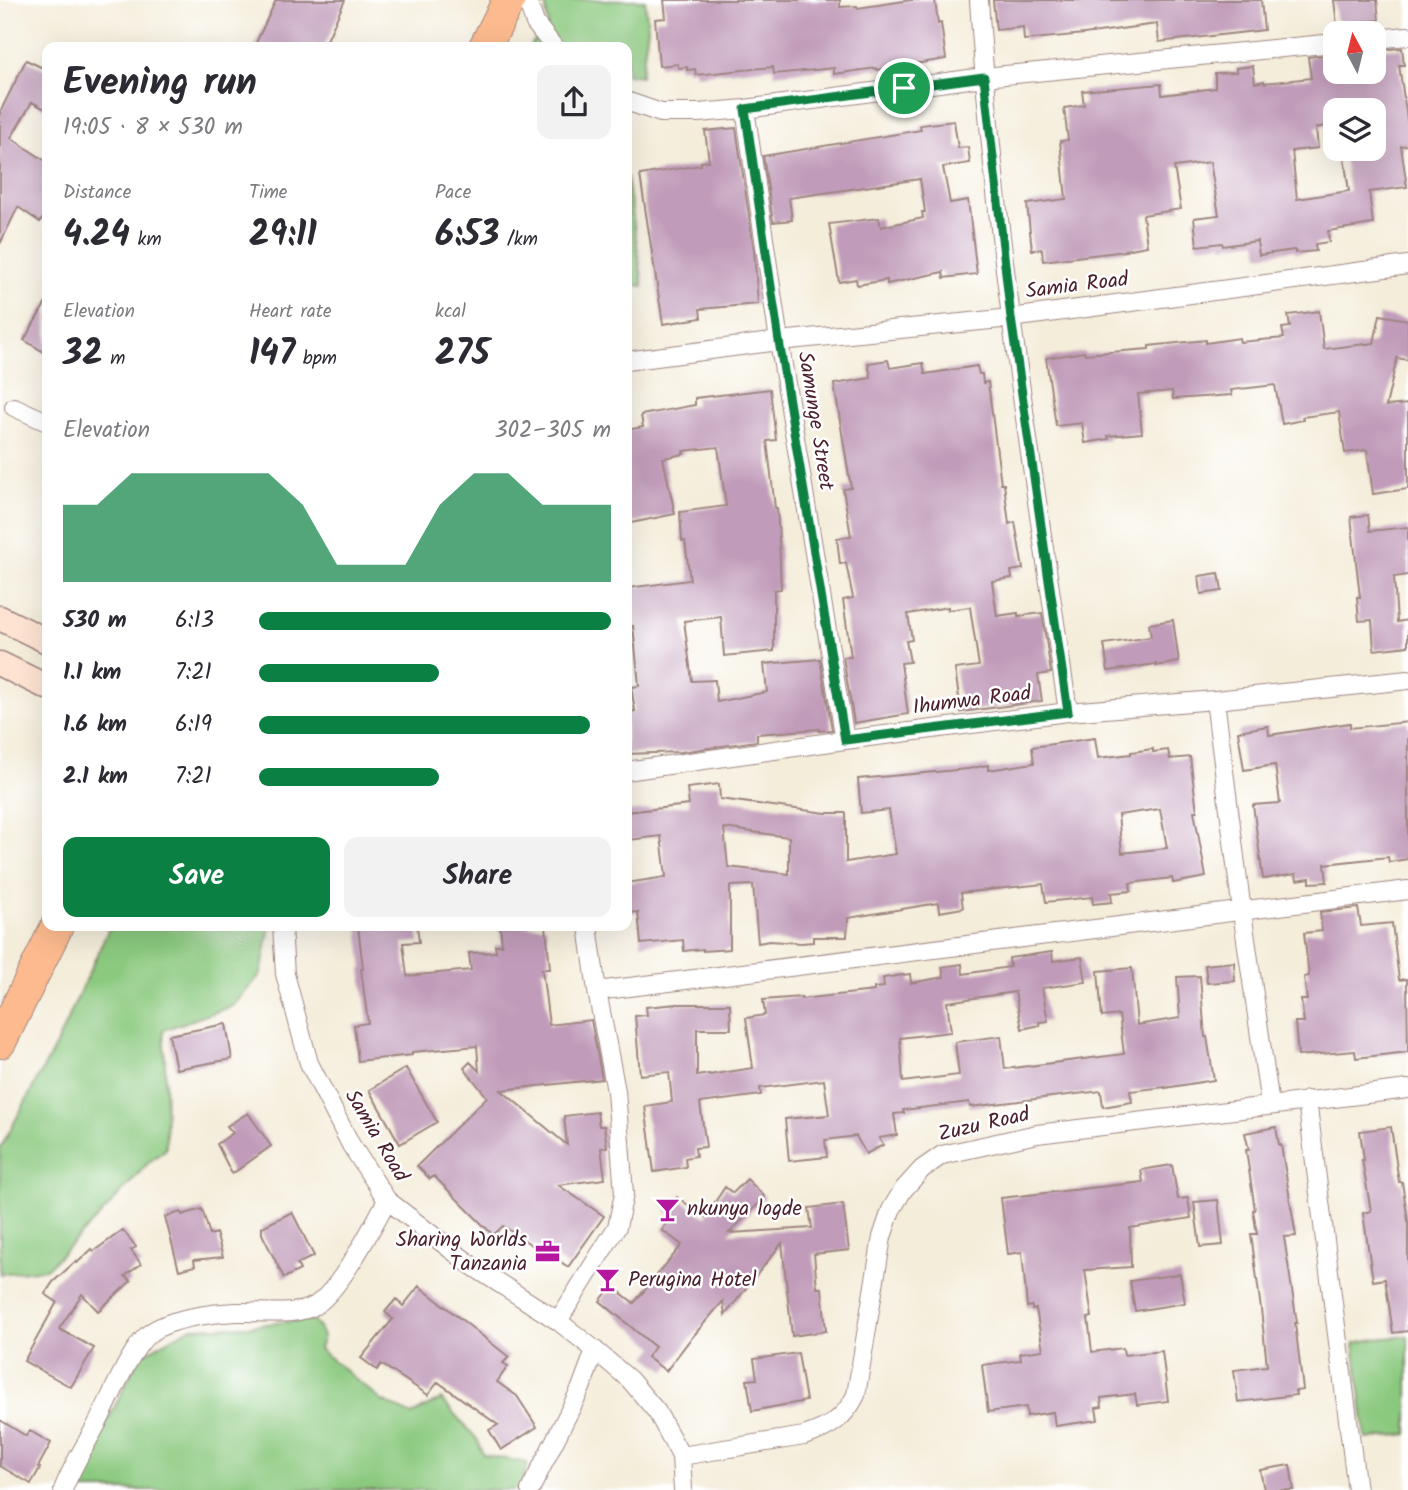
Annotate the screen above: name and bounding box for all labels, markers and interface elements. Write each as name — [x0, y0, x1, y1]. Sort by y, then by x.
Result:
north arrow — [1323, 21, 1386, 84]
map controls — [1323, 21, 1386, 161]
text: Evening run — [63, 54, 257, 114]
pin — [874, 58, 934, 118]
button: share — [537, 65, 611, 139]
icon: arrive — [885, 69, 923, 107]
button: layers — [1323, 98, 1386, 161]
text: 19:05 · 8 × 530 m — [63, 110, 243, 146]
text: Distance — [63, 178, 131, 208]
text: Time — [249, 178, 287, 208]
text: Pace — [435, 178, 471, 208]
text: 4.24 — [63, 208, 130, 264]
text: 29:11 — [249, 208, 317, 264]
text: 6:53 — [435, 208, 499, 264]
text: km — [130, 225, 162, 255]
text: /km — [499, 225, 538, 255]
street label: Samia Road — [1024, 263, 1131, 309]
text: Elevation — [63, 297, 135, 327]
text: Heart rate — [249, 297, 332, 327]
text: kcal — [435, 297, 466, 327]
text: 32 — [63, 327, 103, 383]
text: 147 — [249, 327, 295, 383]
text: 275 — [435, 327, 490, 383]
text: m — [103, 344, 125, 374]
text: bpm — [295, 344, 337, 374]
street label: Samunge Street — [788, 349, 842, 494]
text: Elevation — [63, 413, 150, 449]
text: 302–305 m — [494, 413, 611, 449]
text: 530 m — [63, 603, 127, 639]
text: 6:13 — [175, 603, 214, 639]
text: 1.1 km — [63, 655, 121, 691]
text: 7:21 — [175, 655, 212, 691]
street label: Ihumwa Road — [911, 677, 1034, 725]
text: 1.6 km — [63, 707, 127, 743]
text: 6:19 — [175, 707, 212, 743]
text: 2.1 km — [63, 759, 128, 795]
text: 7:21 — [175, 759, 212, 795]
button: Save — [63, 837, 330, 917]
button: Share — [344, 837, 611, 917]
street label: Samia Road — [335, 1083, 417, 1189]
street label: Zuzu Road — [935, 1098, 1034, 1152]
place label: nkunya logde — [687, 1193, 803, 1226]
bar icon: nkunya logde — [653, 1195, 681, 1223]
place label: Sharing Worlds Tanzania — [396, 1224, 527, 1281]
office icon: Sharing Worlds Tanzania — [533, 1238, 561, 1266]
place label: Perugina Hotel — [628, 1264, 757, 1297]
bar icon: Perugina Hotel — [594, 1266, 622, 1294]

